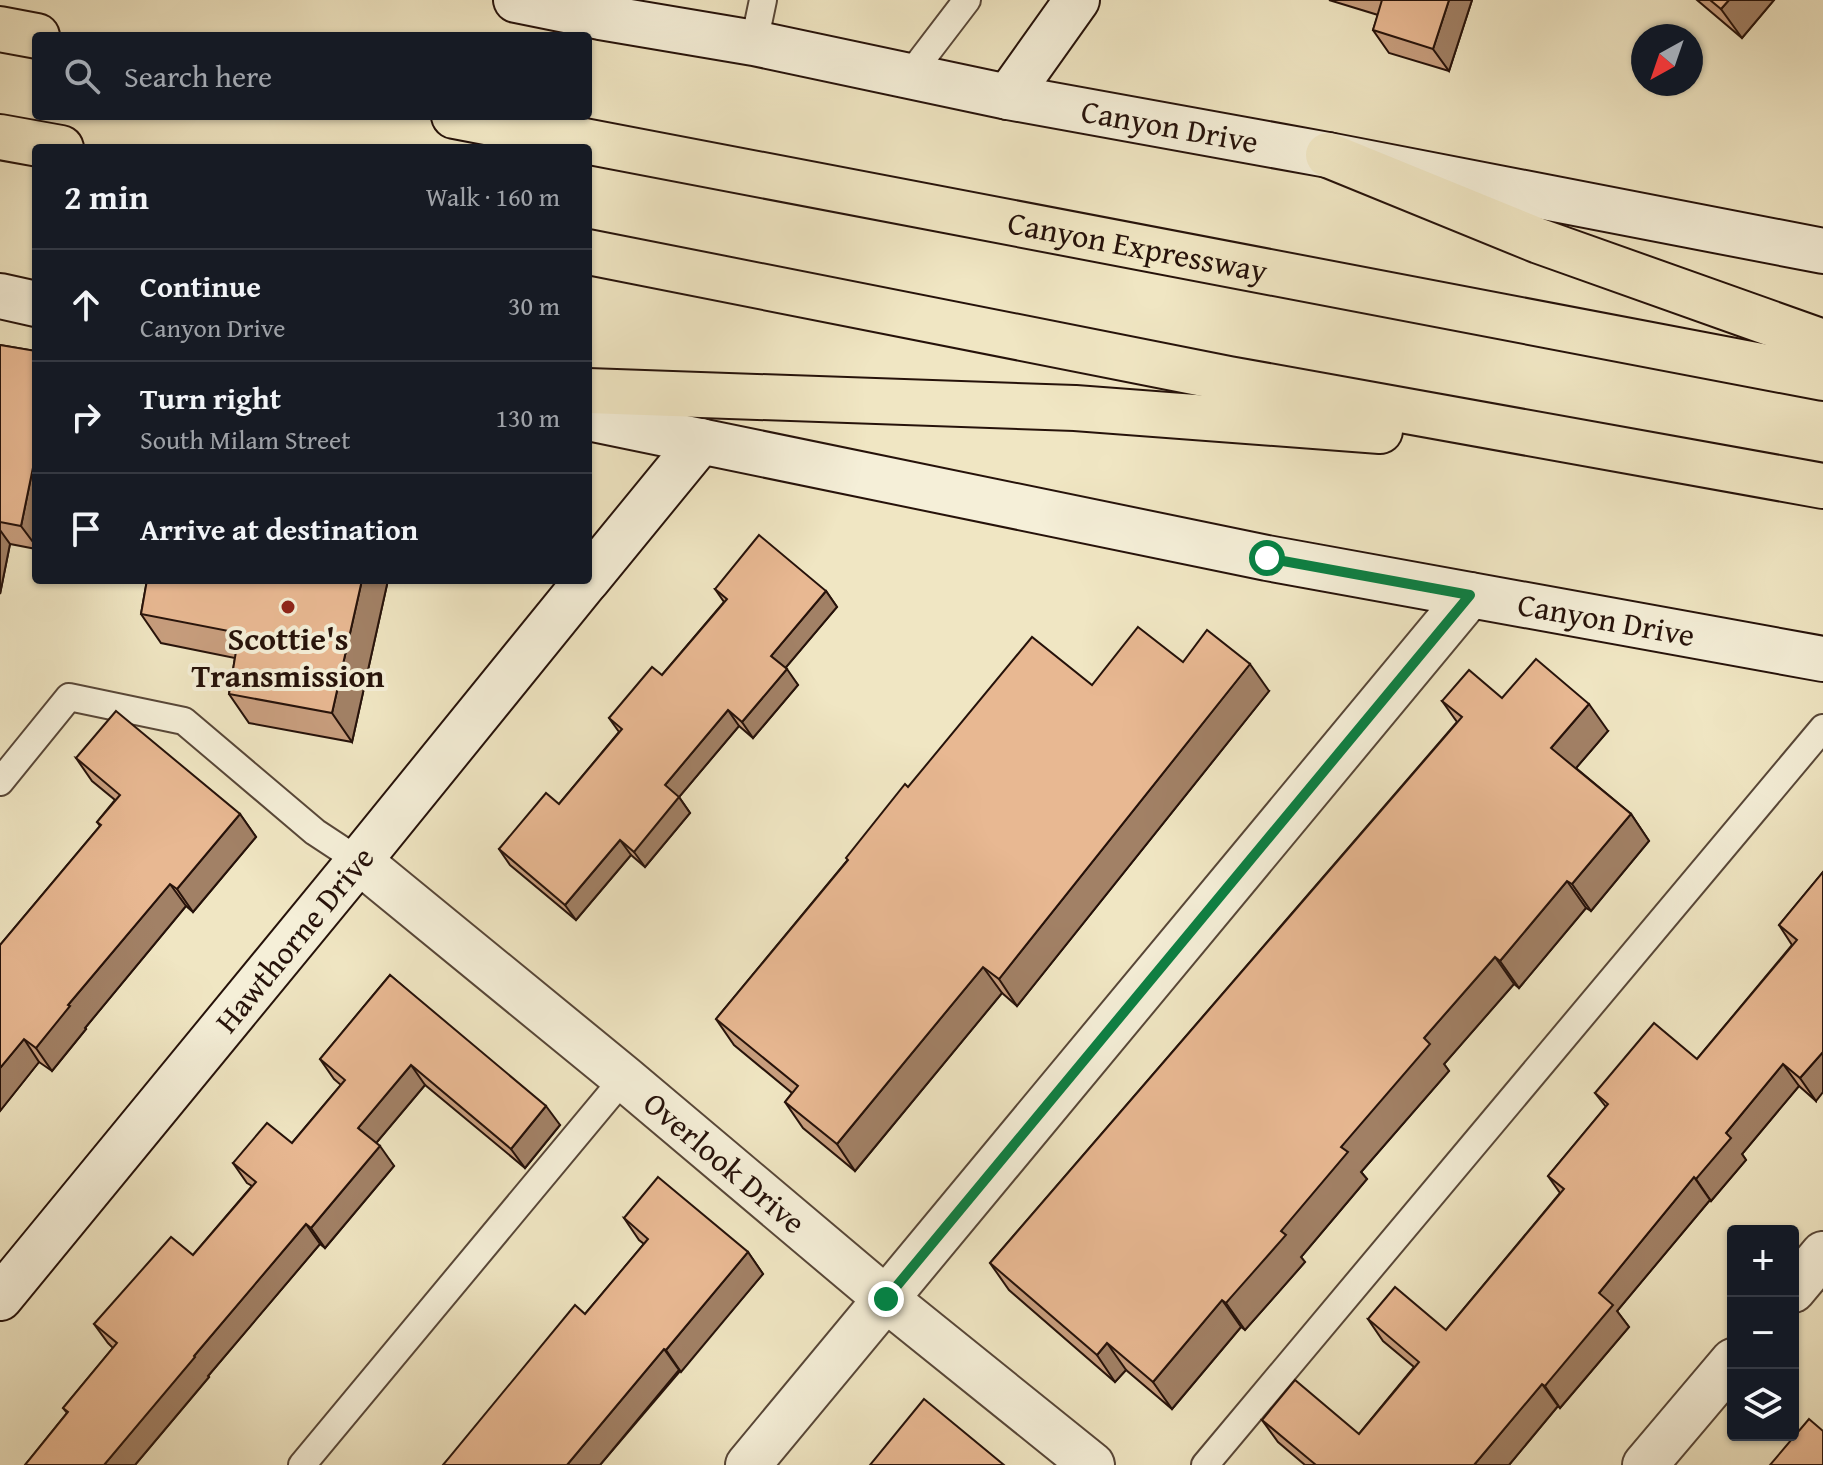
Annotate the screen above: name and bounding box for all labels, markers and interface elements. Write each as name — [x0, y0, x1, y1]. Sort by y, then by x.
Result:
north arrow — [1631, 24, 1703, 96]
search box — [32, 32, 592, 120]
icon: search — [60, 54, 104, 98]
text: Search here — [124, 54, 272, 98]
street label: Canyon Drive — [1078, 87, 1262, 165]
text: 2 min — [64, 172, 149, 221]
text: Walk · 160 m — [426, 177, 560, 216]
street label: Canyon Expressway — [1004, 199, 1271, 294]
text: Continue — [140, 264, 261, 308]
icon: ahead — [64, 283, 108, 327]
text: 30 m — [508, 286, 560, 325]
text: Canyon Drive — [140, 308, 285, 347]
text: Turn right — [140, 376, 281, 420]
icon: right — [64, 395, 108, 439]
text: 130 m — [495, 398, 560, 437]
text: South Milam Street — [140, 420, 350, 459]
icon: arrive — [64, 507, 108, 551]
text: Arrive at destination — [140, 507, 418, 551]
route start — [1249, 540, 1285, 576]
street label: Canyon Drive — [1514, 580, 1698, 658]
marker: Scottie's Transmission — [279, 598, 297, 616]
place label: Scottie's Transmission — [191, 615, 385, 699]
street label: Hawthorne Drive — [203, 836, 385, 1043]
street label: Overlook Drive — [633, 1080, 816, 1245]
map controls — [1727, 1225, 1799, 1441]
button: + — [1727, 1225, 1799, 1297]
route end — [868, 1281, 904, 1317]
button: − — [1727, 1297, 1799, 1369]
button: layers — [1727, 1369, 1799, 1441]

